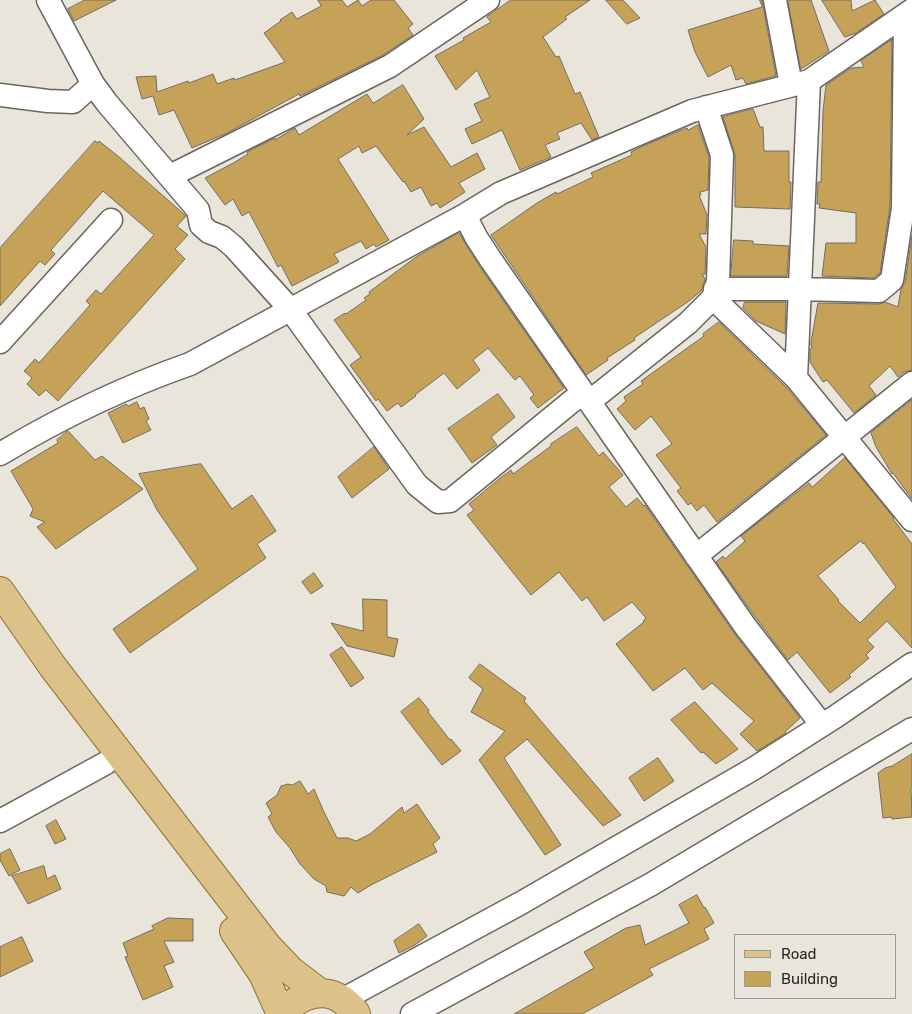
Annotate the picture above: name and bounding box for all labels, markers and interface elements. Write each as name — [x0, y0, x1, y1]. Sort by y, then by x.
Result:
legend — [734, 934, 897, 999]
text: Road — [781, 945, 817, 963]
text: Building — [781, 970, 838, 988]

